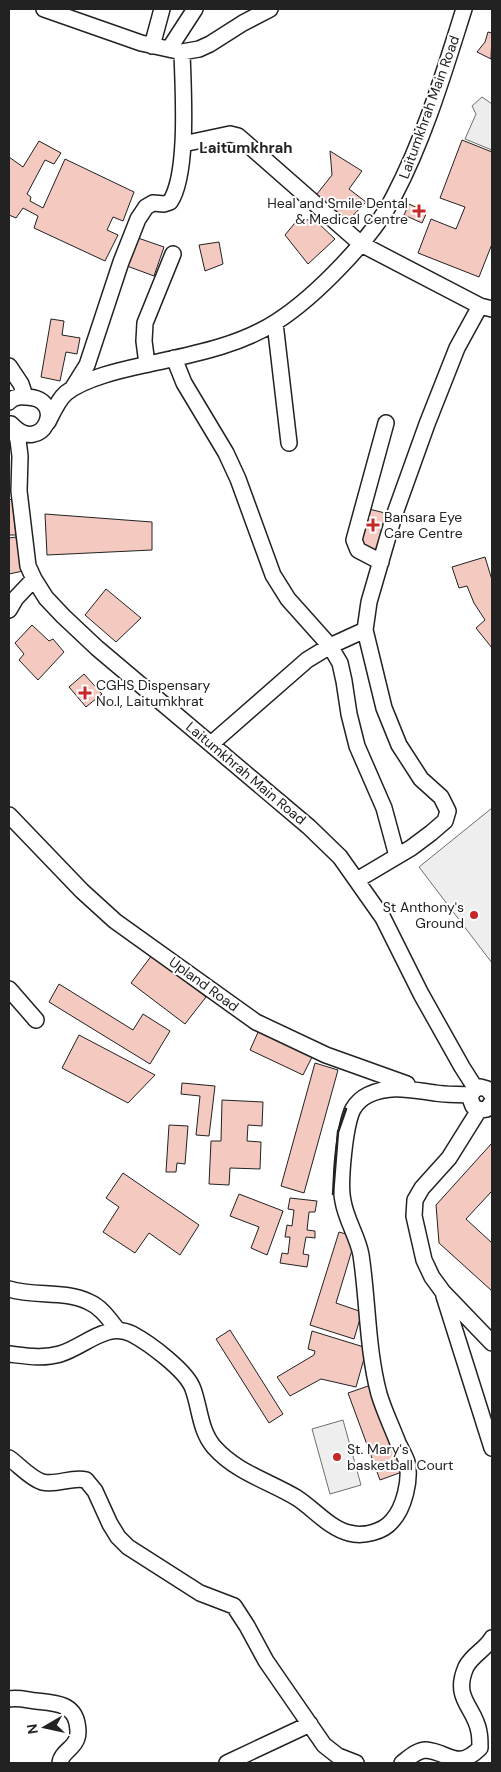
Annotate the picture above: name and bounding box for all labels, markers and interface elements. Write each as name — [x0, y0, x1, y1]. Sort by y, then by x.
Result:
street label: Laitumkhrah Main Road — [395, 33, 463, 181]
district label: Laitumkhrah — [199, 138, 293, 158]
place label: Heal and Smile Dental & Medical Centre — [267, 194, 408, 228]
marker: Heal and Smile Dental & Medical Centre — [412, 204, 426, 218]
place label: Bansara Eye Care Centre — [384, 508, 463, 542]
marker: Bansara Eye Care Centre — [366, 518, 380, 532]
place label: CGHS Dispensary No.I, Laitumkhrat — [96, 676, 211, 710]
marker: CGHS Dispensary No.I, Laitumkhrat — [78, 686, 92, 700]
street label: Laitumkhrah Main Road — [182, 718, 310, 828]
place label: St Anthony's Ground — [383, 898, 464, 932]
marker: St Anthony's Ground — [468, 909, 480, 921]
street label: Upland Road — [166, 953, 242, 1015]
place label: St. Mary's basketball Court — [347, 1440, 454, 1474]
marker: St. Mary's basketball Court — [331, 1451, 343, 1463]
north arrow — [20, 1702, 70, 1752]
text: N — [22, 1723, 42, 1735]

